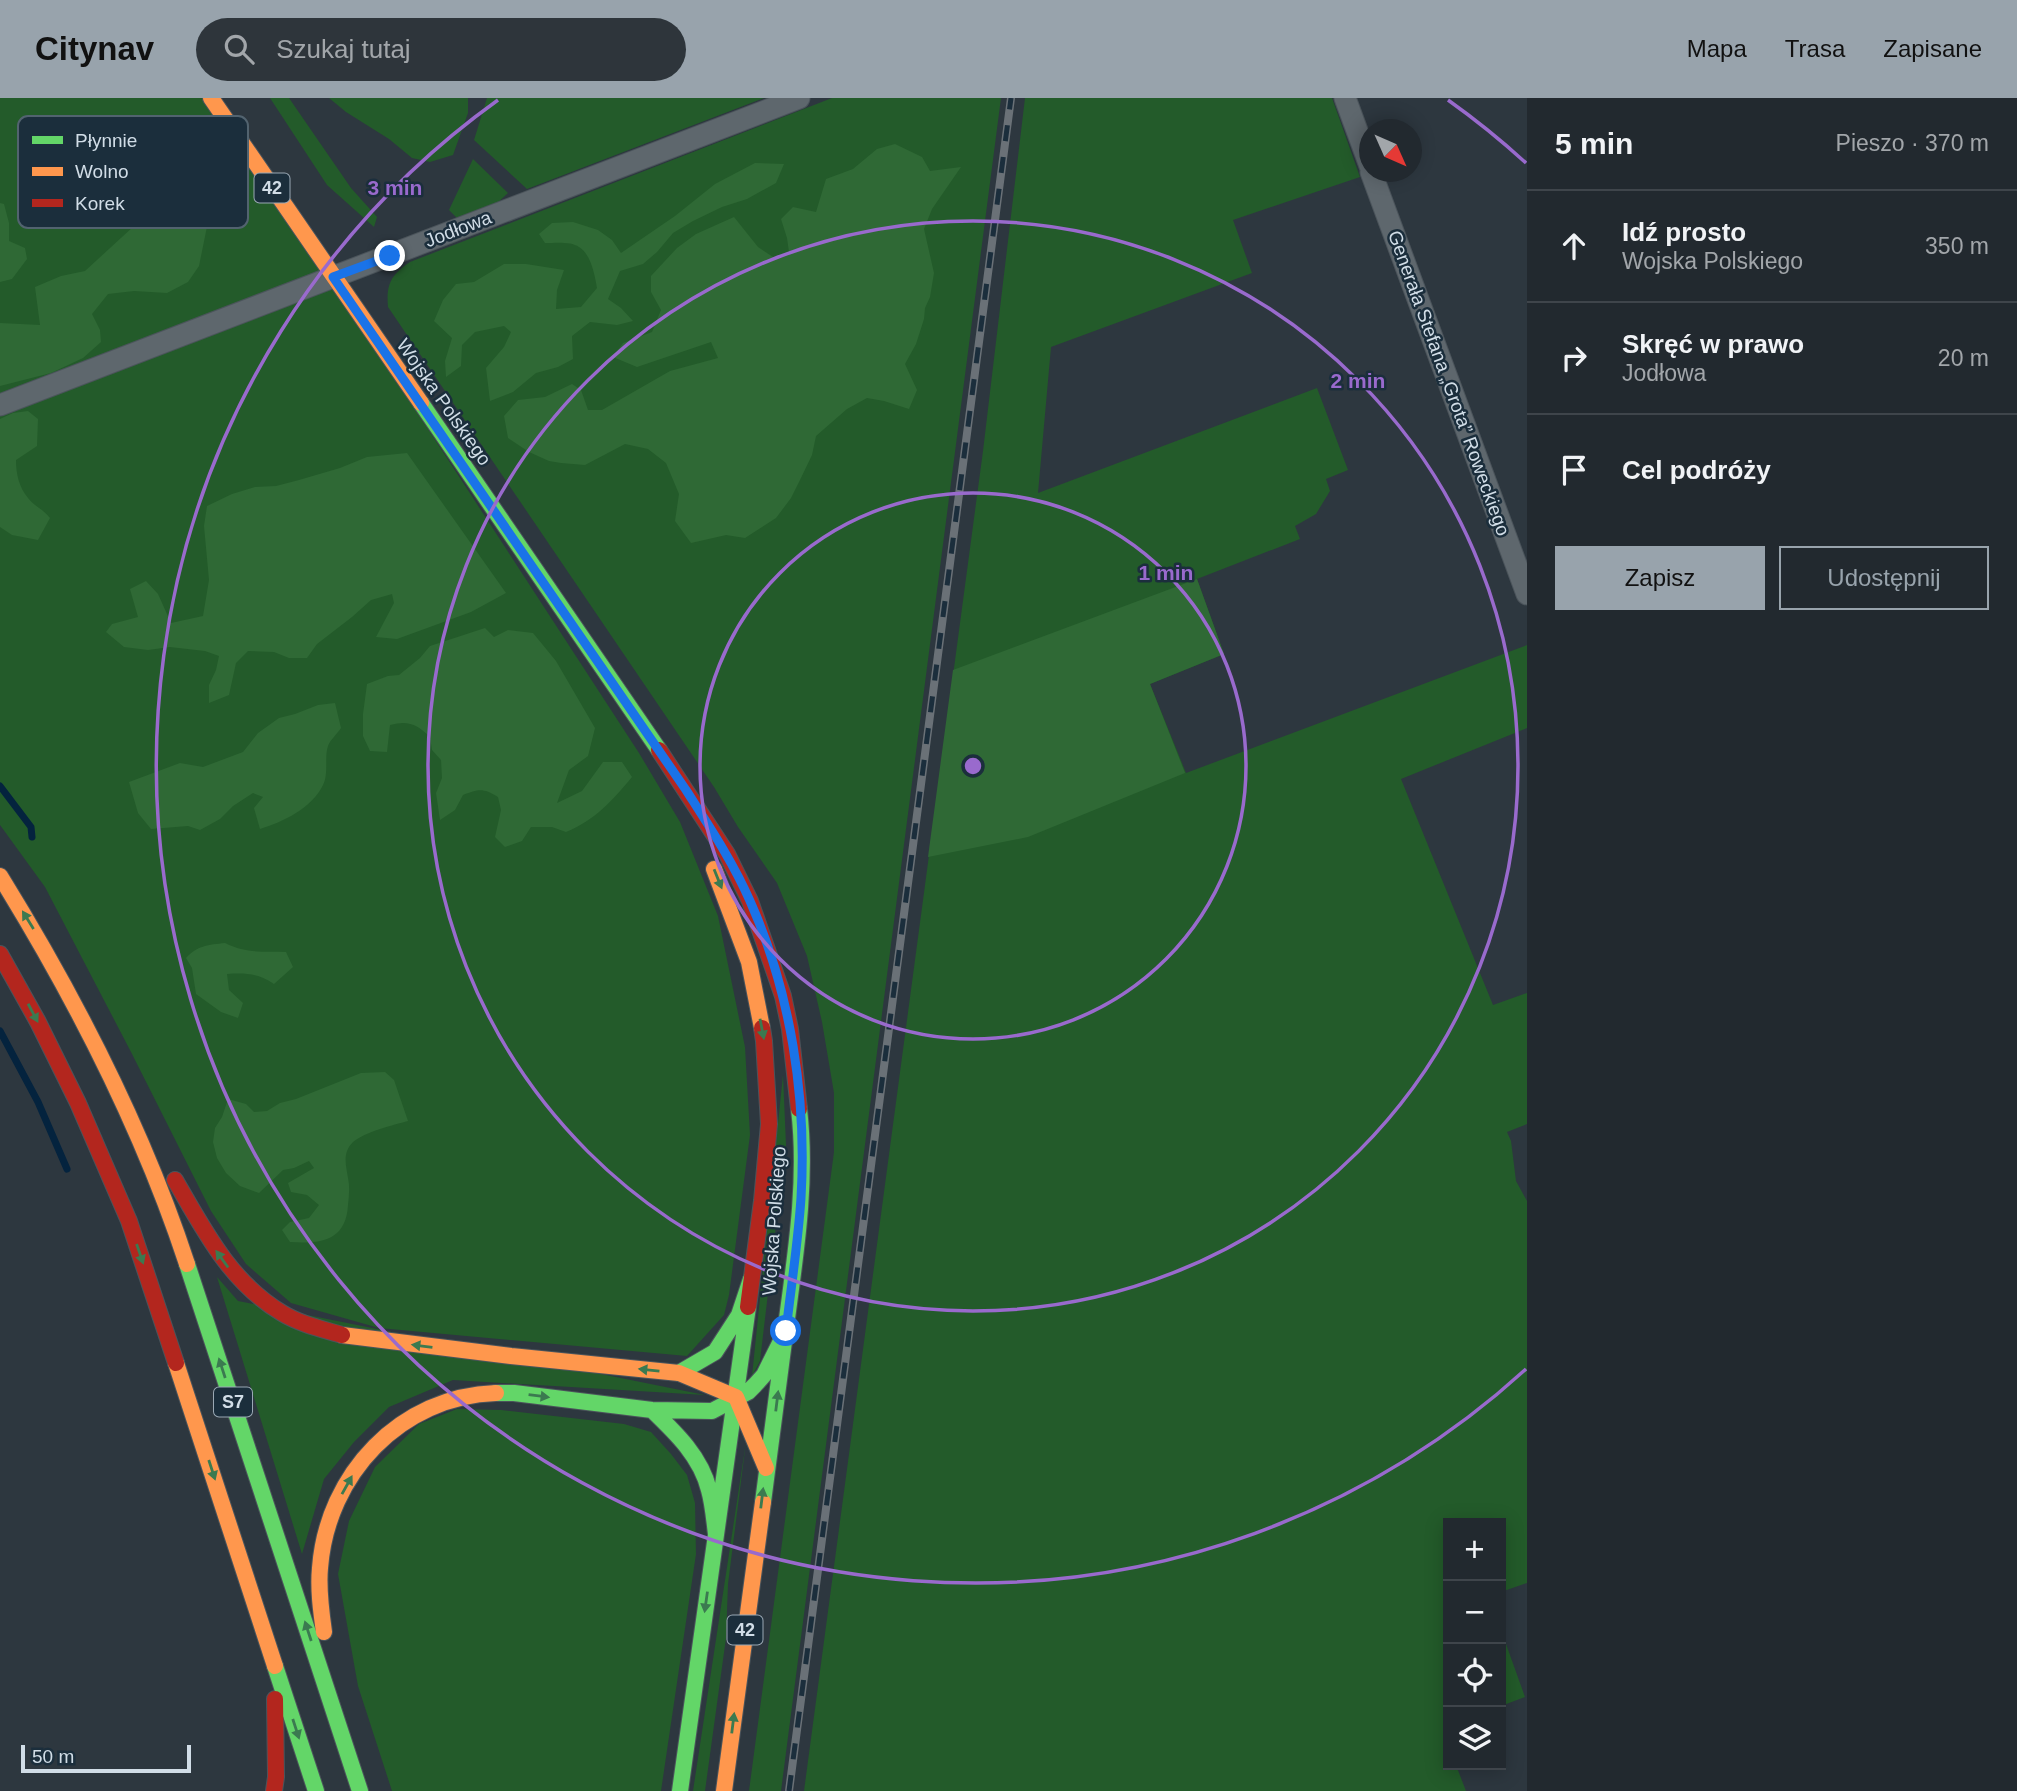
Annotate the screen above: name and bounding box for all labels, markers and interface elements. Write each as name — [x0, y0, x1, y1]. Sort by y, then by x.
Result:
search box — [196, 18, 686, 81]
text: Citynav — [35, 30, 154, 67]
icon: search — [220, 30, 258, 68]
text: Szukaj tutaj — [276, 34, 411, 64]
text: Mapa — [1687, 35, 1747, 62]
text: Trasa — [1785, 35, 1845, 62]
text: Zapisane — [1883, 35, 1982, 62]
legend — [18, 116, 248, 228]
north arrow — [1359, 119, 1422, 182]
text: 5 min — [1555, 127, 1633, 160]
text: Płynnie — [75, 130, 137, 151]
text: Pieszo · 370 m — [1836, 130, 1989, 156]
text: Wolno — [75, 161, 129, 182]
road number: 42 — [254, 174, 290, 202]
text: 3 min — [368, 176, 422, 199]
text: Korek — [75, 193, 125, 214]
street label: Jodłowa — [422, 207, 495, 251]
text: Idź prosto — [1622, 217, 1746, 247]
icon: ahead — [1555, 227, 1593, 265]
street label: Generała Stefana „Grota” Roweckiego — [1384, 228, 1514, 538]
text: 350 m — [1925, 233, 1989, 259]
route end — [374, 240, 405, 271]
text: Wojska Polskiego — [1622, 248, 1803, 274]
text: Skręć w prawo — [1622, 329, 1804, 359]
street label: Wojska Polskiego — [392, 335, 496, 469]
icon: right — [1555, 339, 1593, 377]
text: 20 m — [1938, 345, 1989, 371]
text: Jodłowa — [1622, 360, 1706, 386]
text: 2 min — [1331, 369, 1385, 392]
icon: arrive — [1555, 451, 1593, 489]
text: Cel podróży — [1622, 455, 1771, 485]
button: Zapisz — [1555, 546, 1765, 610]
button: Udostępnij — [1779, 546, 1989, 610]
text: 1 min — [1139, 561, 1193, 584]
centre of rings — [961, 754, 985, 778]
one-way arrow — [712, 869, 723, 890]
one-way arrow — [21, 911, 34, 930]
one-way arrow — [27, 1004, 39, 1023]
one-way arrow — [757, 1018, 768, 1040]
street label: Wojska Polskiego — [758, 1146, 790, 1296]
one-way arrow — [135, 1244, 146, 1265]
one-way arrow — [215, 1249, 229, 1268]
route start — [770, 1315, 801, 1346]
one-way arrow — [411, 1340, 433, 1351]
one-way arrow — [216, 1358, 227, 1379]
one-way arrow — [637, 1364, 659, 1375]
road number: S7 — [214, 1387, 252, 1416]
one-way arrow — [771, 1390, 782, 1412]
one-way arrow — [528, 1391, 550, 1402]
one-way arrow — [207, 1460, 217, 1481]
one-way arrow — [341, 1475, 353, 1494]
one-way arrow — [757, 1487, 768, 1509]
map controls — [1443, 1518, 1506, 1770]
button: + — [1443, 1518, 1506, 1581]
button: − — [1443, 1581, 1506, 1644]
one-way arrow — [700, 1591, 711, 1613]
road number: 42 — [728, 1616, 762, 1644]
one-way arrow — [302, 1621, 313, 1642]
button: locate — [1443, 1644, 1506, 1707]
button: layers — [1443, 1707, 1506, 1770]
one-way arrow — [728, 1712, 739, 1734]
one-way arrow — [291, 1718, 302, 1739]
scale bar — [21, 1742, 191, 1774]
text: 50 m — [32, 1746, 74, 1767]

